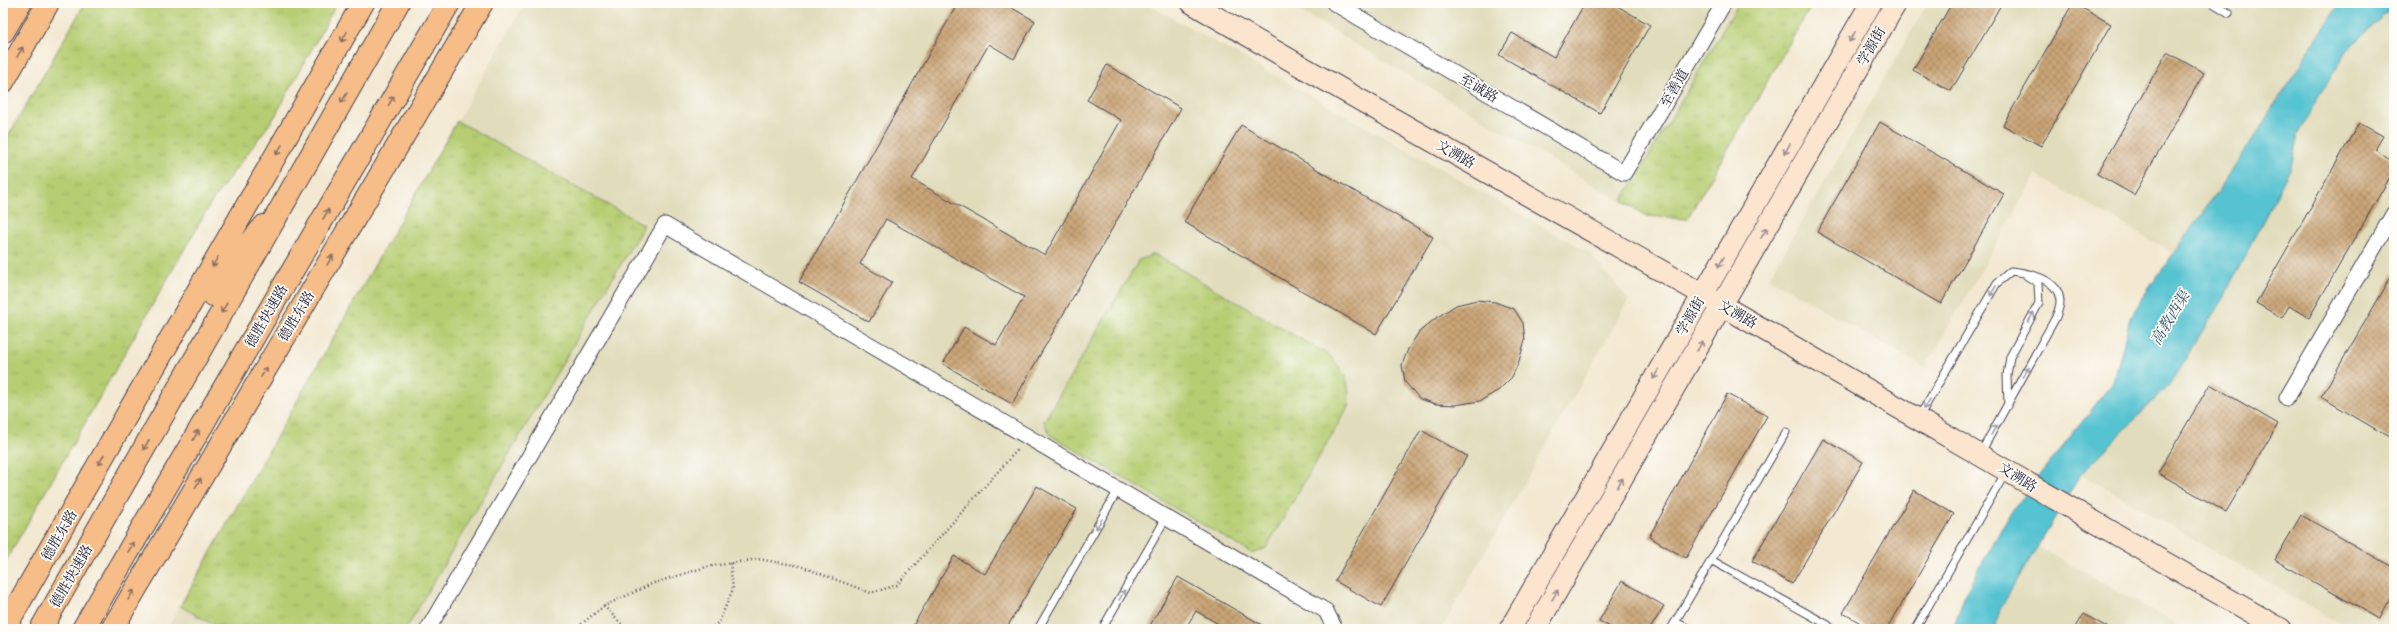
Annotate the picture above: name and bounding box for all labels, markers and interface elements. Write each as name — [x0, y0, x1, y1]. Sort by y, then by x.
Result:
street label: 学源街 — [1854, 24, 1890, 69]
one-way arrow — [340, 31, 348, 43]
one-way arrow — [1847, 31, 1855, 43]
one-way arrow — [17, 46, 25, 58]
street label: 至善道 — [1657, 66, 1693, 111]
street label: 至诚路 — [1456, 71, 1501, 107]
one-way arrow — [340, 92, 348, 104]
one-way arrow — [388, 95, 396, 107]
street label: 文溯路 — [1433, 137, 1478, 173]
one-way arrow — [1782, 143, 1790, 155]
one-way arrow — [275, 144, 283, 156]
one-way arrow — [322, 208, 330, 220]
one-way arrow — [1761, 227, 1769, 239]
one-way arrow — [326, 254, 334, 266]
one-way arrow — [210, 256, 218, 268]
one-way arrow — [1717, 256, 1725, 268]
street label: 德胜快速路 — [242, 282, 292, 351]
one-way arrow — [1988, 285, 1996, 297]
water label: 高教西渠 — [2147, 286, 2195, 349]
street label: 德胜东路 — [275, 288, 319, 345]
street label: 学源街 — [1673, 294, 1709, 339]
street label: 文溯路 — [1715, 297, 1760, 333]
one-way arrow — [220, 302, 228, 314]
one-way arrow — [2028, 311, 2035, 323]
one-way arrow — [1696, 340, 1704, 352]
one-way arrow — [260, 366, 268, 378]
one-way arrow — [2023, 366, 2031, 378]
one-way arrow — [1652, 368, 1660, 380]
one-way arrow — [1923, 398, 1931, 410]
one-way arrow — [1990, 424, 1998, 436]
one-way arrow — [193, 429, 201, 441]
one-way arrow — [141, 439, 149, 451]
one-way arrow — [97, 454, 105, 466]
street label: 文溯路 — [1995, 459, 2040, 497]
one-way arrow — [194, 477, 202, 489]
one-way arrow — [1617, 477, 1625, 489]
street label: 德胜东路 — [38, 507, 82, 564]
one-way arrow — [1094, 518, 1102, 530]
one-way arrow — [127, 541, 135, 553]
street label: 德胜快速路 — [47, 542, 97, 611]
one-way arrow — [128, 589, 136, 601]
one-way arrow — [1118, 589, 1126, 601]
one-way arrow — [1552, 589, 1560, 601]

